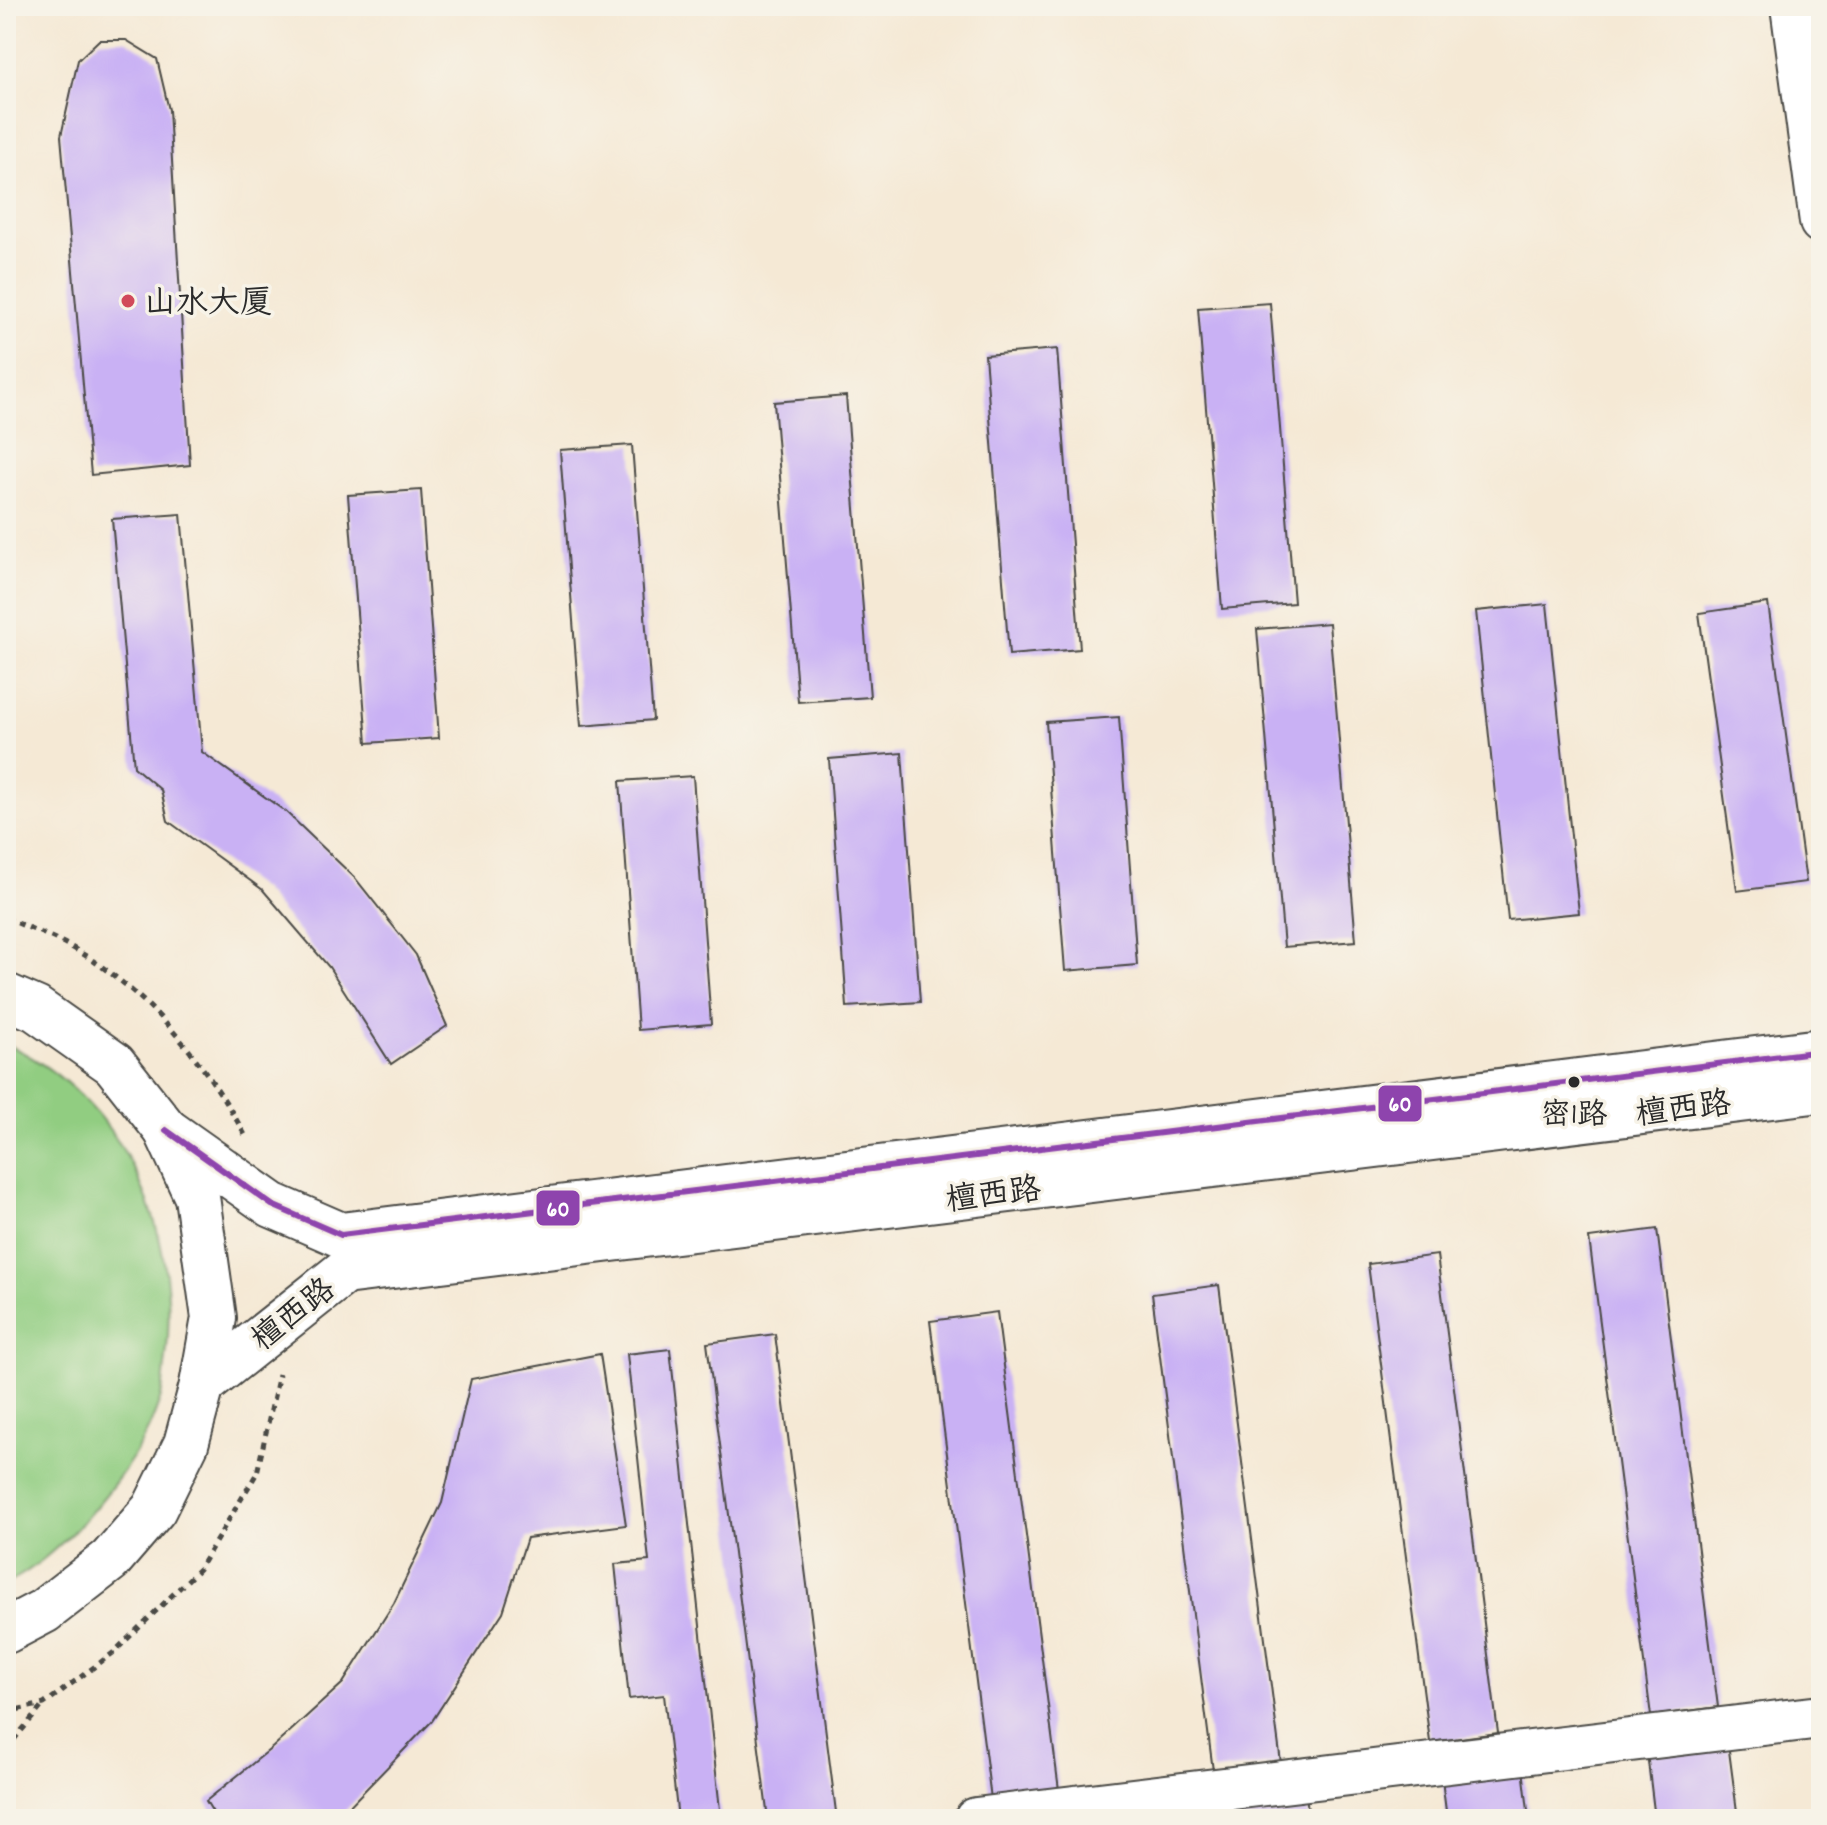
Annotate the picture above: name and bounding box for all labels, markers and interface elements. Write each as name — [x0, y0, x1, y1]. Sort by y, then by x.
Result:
place label: 山水大厦 — [144, 283, 272, 329]
marker: 山水大厦 — [119, 292, 137, 310]
marker: 密1路 — [1566, 1074, 1582, 1090]
street label: 檀西路 — [1633, 1083, 1734, 1141]
line badge: 60 — [1377, 1084, 1423, 1123]
text: 60 — [1389, 1091, 1411, 1122]
place label: 密1路 — [1541, 1096, 1607, 1139]
street label: 檀西路 — [943, 1169, 1044, 1227]
line badge: 60 — [535, 1189, 581, 1227]
text: 60 — [547, 1196, 569, 1227]
street label: 檀西路 — [243, 1269, 347, 1365]

